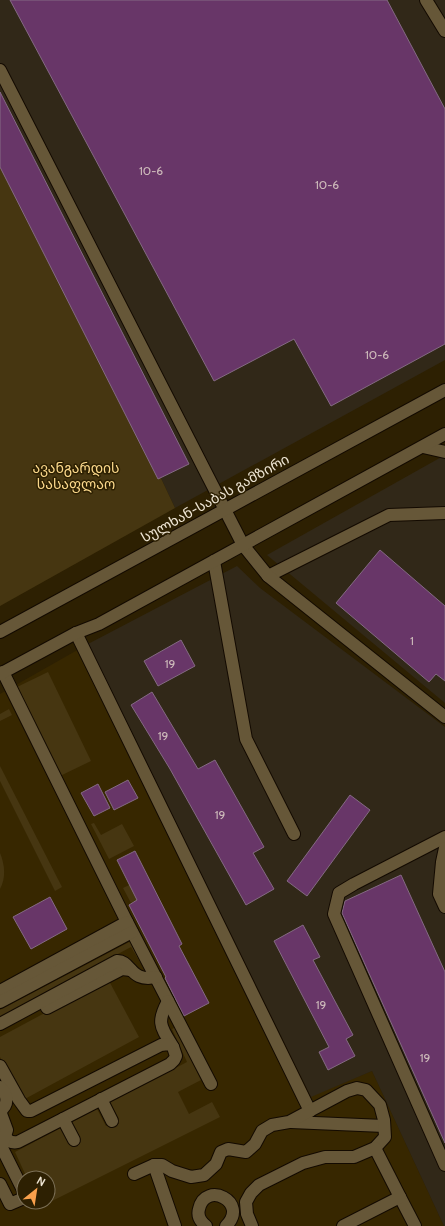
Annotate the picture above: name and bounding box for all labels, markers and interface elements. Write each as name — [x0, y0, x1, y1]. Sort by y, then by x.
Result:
house number: 10-6 — [139, 163, 163, 178]
house number: 10-6 — [315, 177, 339, 192]
house number: 10-6 — [365, 347, 389, 362]
street label: სულხან-საბას გამზირი — [138, 450, 292, 546]
park label: ავანგარდის სასაფლაო — [33, 459, 119, 493]
house number: 1 — [410, 633, 414, 648]
house number: 19 — [165, 656, 176, 671]
house number: 19 — [158, 728, 169, 743]
house number: 19 — [215, 807, 226, 822]
house number: 19 — [316, 997, 327, 1012]
house number: 19 — [420, 1050, 431, 1065]
north arrow — [16, 1170, 56, 1210]
text: N — [34, 1173, 48, 1189]

